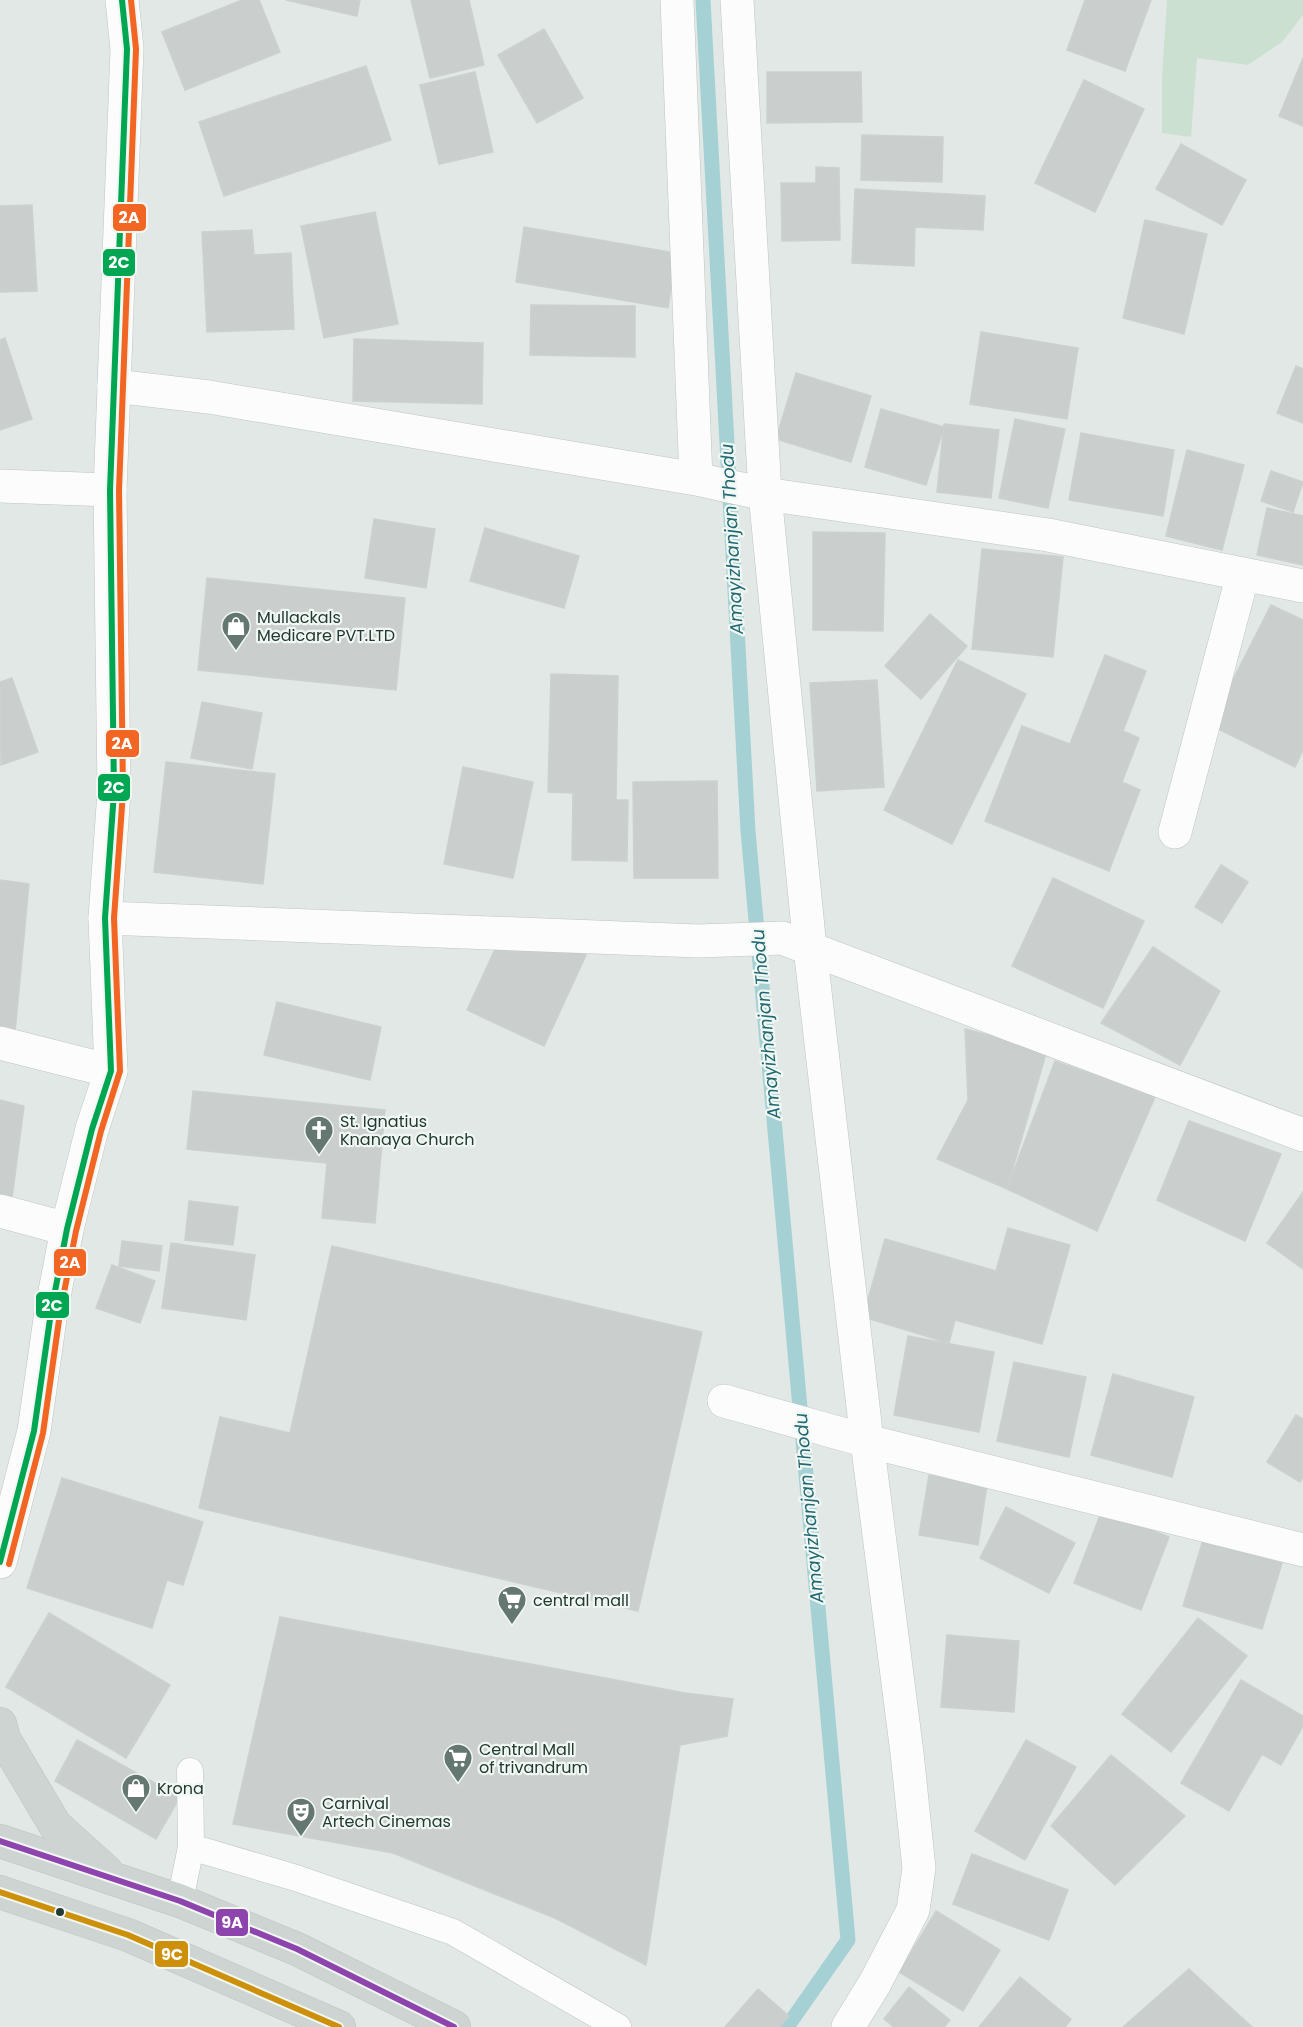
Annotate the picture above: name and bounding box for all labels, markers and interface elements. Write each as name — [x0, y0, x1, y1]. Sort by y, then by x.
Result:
line badge: 2A — [112, 203, 147, 232]
text: 2A — [119, 206, 140, 229]
line badge: 2C — [102, 248, 136, 277]
text: 2C — [108, 251, 130, 274]
water label: Amayizhanjan Thodu — [714, 443, 749, 636]
place label: Mullackals Medicare PVT.LTD — [257, 606, 395, 647]
shop icon: Mullackals Medicare PVT.LTD — [220, 610, 252, 652]
line badge: 2A — [105, 729, 140, 758]
text: 2A — [112, 732, 133, 755]
line badge: 2C — [97, 773, 131, 802]
text: 2C — [103, 776, 125, 799]
water label: Amayizhanjan Thodu — [745, 928, 786, 1121]
place label: St. Ignatius Knanaya Church — [340, 1110, 475, 1151]
church icon: St. Ignatius Knanaya Church — [303, 1114, 335, 1156]
line badge: 2A — [53, 1248, 87, 1277]
text: 2A — [60, 1251, 81, 1274]
line badge: 2C — [35, 1291, 70, 1319]
text: 2C — [41, 1294, 63, 1317]
water label: Amayizhanjan Thodu — [788, 1412, 829, 1605]
supermarket icon: central mall — [496, 1584, 528, 1626]
place label: central mall — [533, 1589, 629, 1612]
place label: Central Mall of trivandrum — [479, 1738, 588, 1779]
supermarket icon: Central Mall of trivandrum — [442, 1742, 474, 1784]
shop icon: Krona — [120, 1772, 152, 1814]
place label: Krona — [157, 1777, 204, 1800]
place label: Carnival Artech Cinemas — [322, 1792, 451, 1833]
theatre icon: Carnival Artech Cinemas — [285, 1796, 317, 1838]
unlabelled marker — [54, 1906, 66, 1918]
line badge: 9A — [215, 1908, 249, 1937]
text: 9A — [221, 1911, 243, 1934]
line badge: 9C — [154, 1940, 189, 1968]
text: 9C — [161, 1943, 183, 1966]

